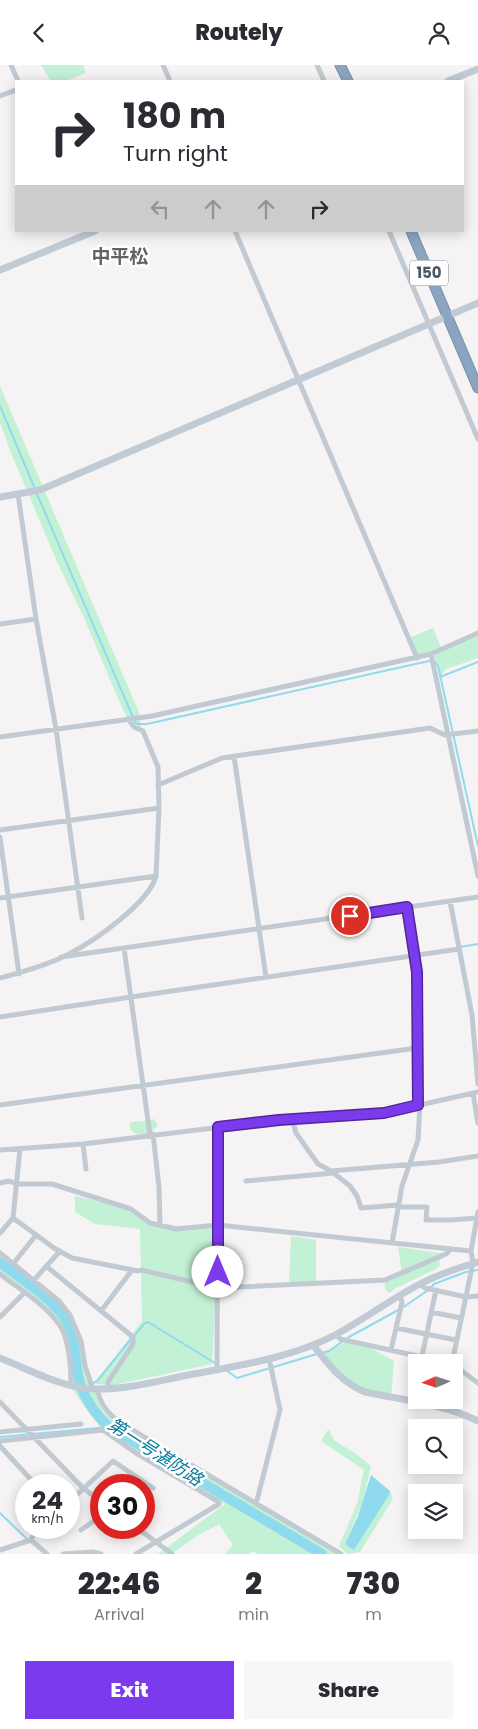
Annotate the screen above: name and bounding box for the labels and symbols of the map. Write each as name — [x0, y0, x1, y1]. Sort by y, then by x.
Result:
district label: 中平松 — [91, 243, 149, 270]
road number: 150 — [410, 261, 448, 285]
pin — [329, 895, 371, 937]
position arrow — [191, 1245, 243, 1297]
north arrow — [408, 1354, 462, 1409]
water label: 第一号湛防路 — [103, 1412, 209, 1493]
speed limit sign: 30 — [90, 1474, 155, 1539]

